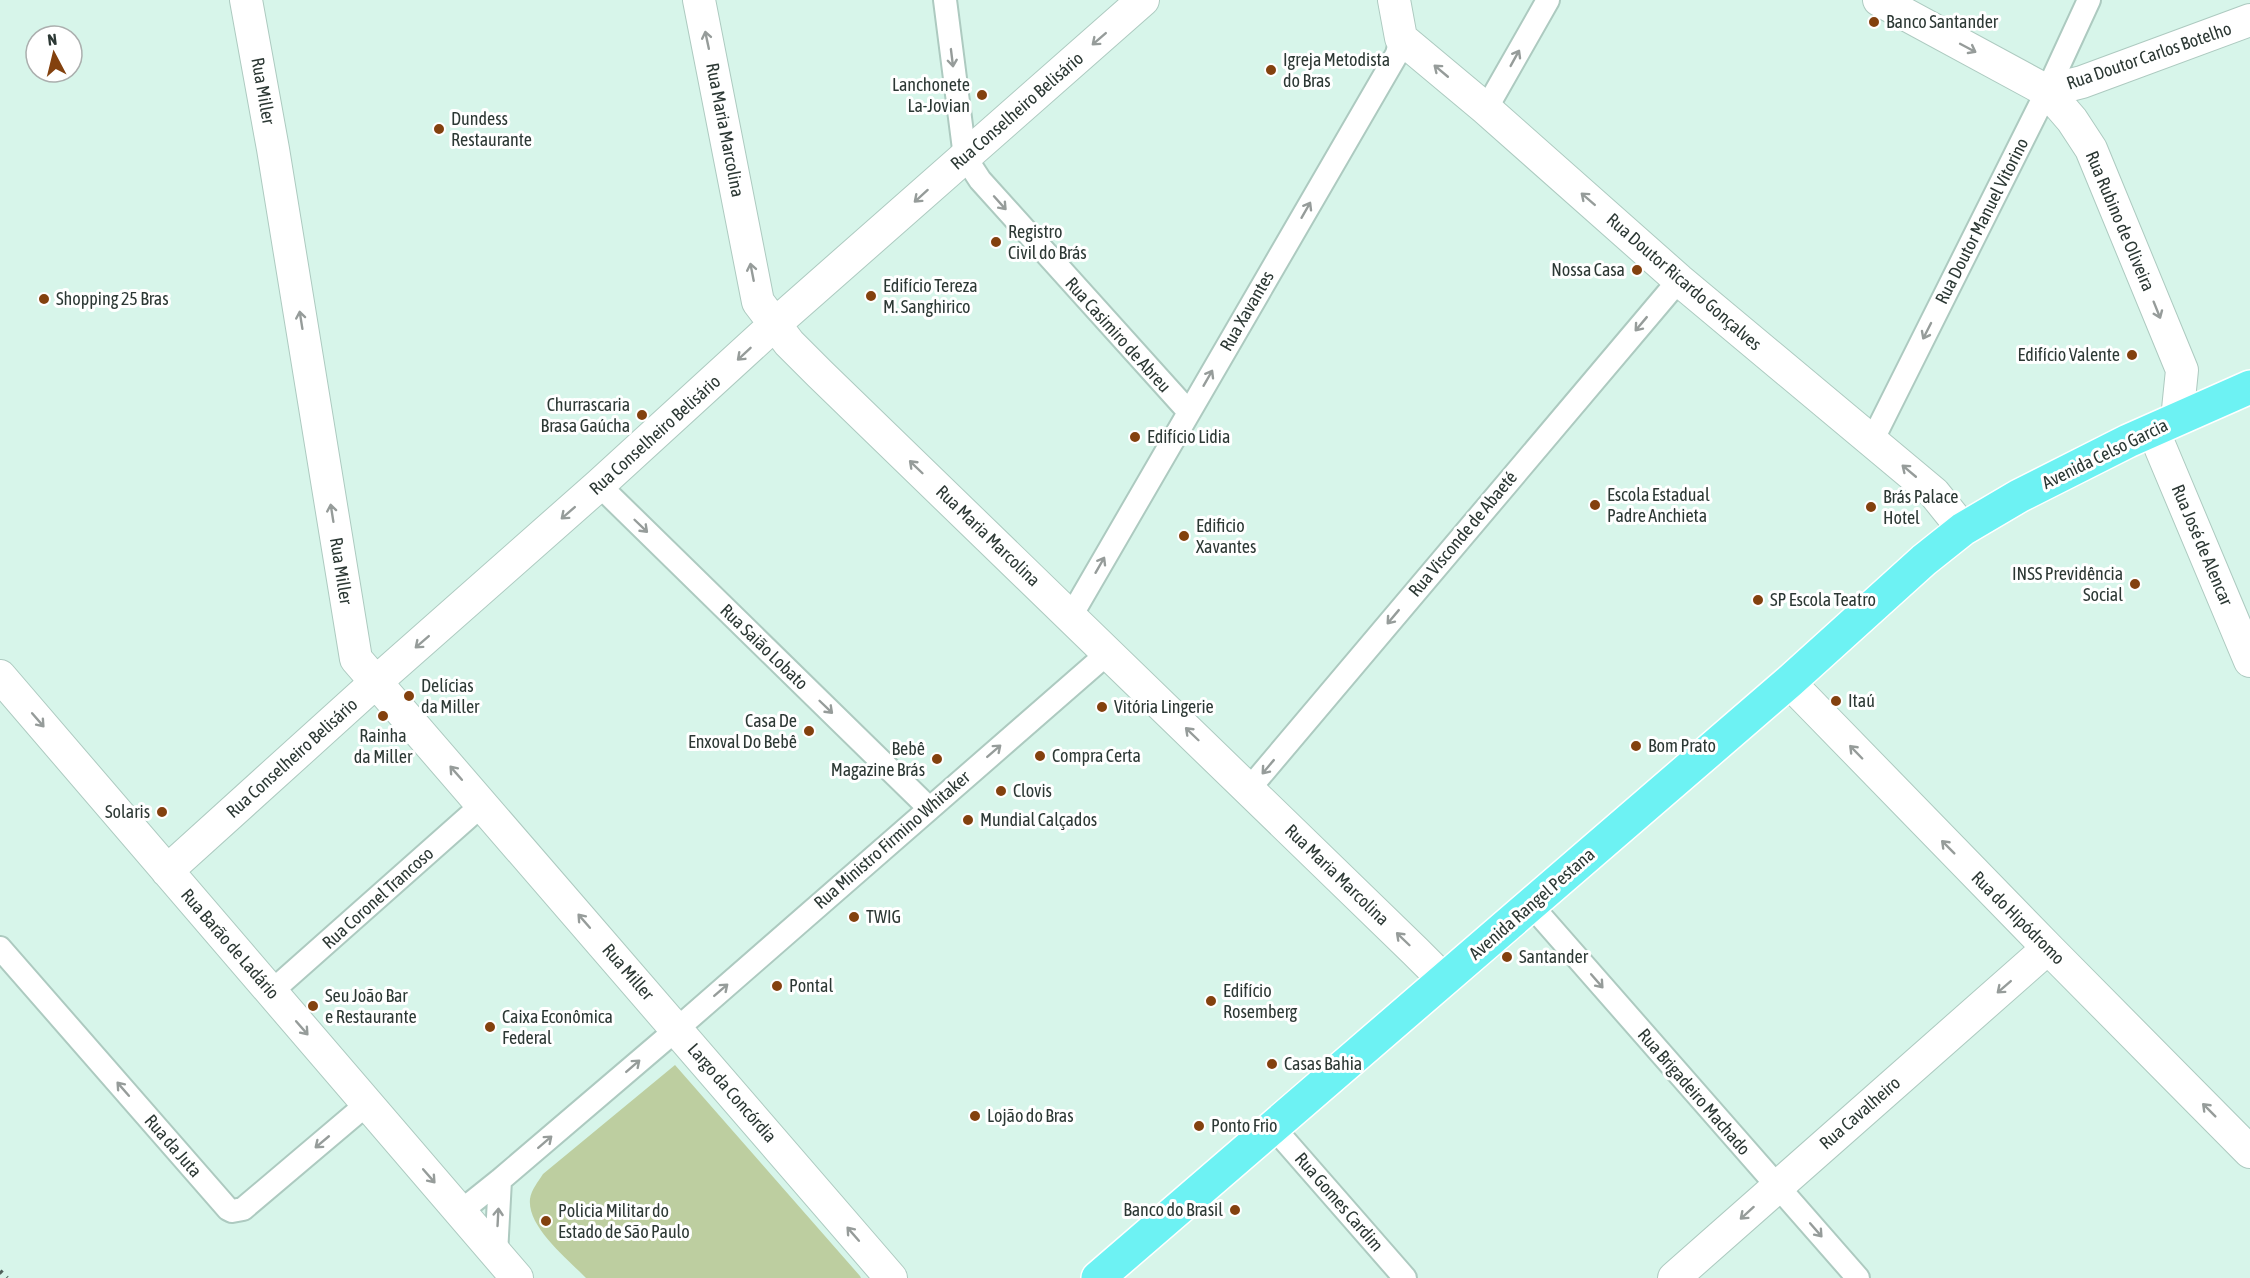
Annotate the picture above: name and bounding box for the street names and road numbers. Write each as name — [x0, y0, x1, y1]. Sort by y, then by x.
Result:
street label: Rua Doutor Carlos Botelho — [2064, 17, 2234, 94]
street label: Rua Conselheiro Belisário — [946, 47, 1087, 174]
street label: Rua Miller — [247, 56, 280, 127]
street label: Rua Maria Marcolina — [702, 61, 749, 199]
street label: Rua Doutor Manuel Vitorino — [1931, 134, 2033, 307]
street label: Rua Rubino de Oliveira — [2081, 148, 2159, 294]
street label: Rua Doutor Ricardo Gonçalves — [1603, 209, 1766, 355]
street label: Rua Xavantes — [1215, 267, 1278, 354]
street label: Rua Casimiro de Abreu — [1061, 273, 1176, 397]
street label: Rua Conselheiro Belisário — [585, 370, 724, 499]
street label: Avenida Celso Garcia — [2039, 414, 2171, 493]
street label: Rua Visconde de Abaeté — [1404, 467, 1521, 601]
street label: Rua Maria Marcolina — [932, 481, 1045, 590]
street label: Rua José de Alencar — [2167, 481, 2238, 609]
street label: Rua Miller — [326, 536, 357, 607]
street label: Rua Saião Lobato — [716, 600, 813, 694]
street label: Rua Conselheiro Belisário — [222, 693, 361, 822]
street label: Rua Ministro Firmino Whitaker — [810, 766, 974, 913]
street label: Rua Maria Marcolina — [1281, 820, 1394, 929]
street label: Rua Coronel Trancoso — [318, 842, 437, 953]
street label: Avenida Rangel Pestana — [1465, 843, 1599, 964]
street label: Rua do Hipódromo — [1967, 867, 2069, 969]
street label: Rua Barão de Ladário — [177, 884, 284, 1003]
street label: Rua Miller — [598, 939, 659, 1005]
street label: Rua Brigadeiro Machado — [1634, 1024, 1755, 1159]
street label: Largo da Concórdia — [684, 1039, 781, 1147]
street label: Rua Cavalheiro — [1815, 1072, 1904, 1153]
street label: Rua da Juta — [141, 1110, 206, 1181]
street label: Rua Gomes Cardim — [1291, 1148, 1388, 1255]

